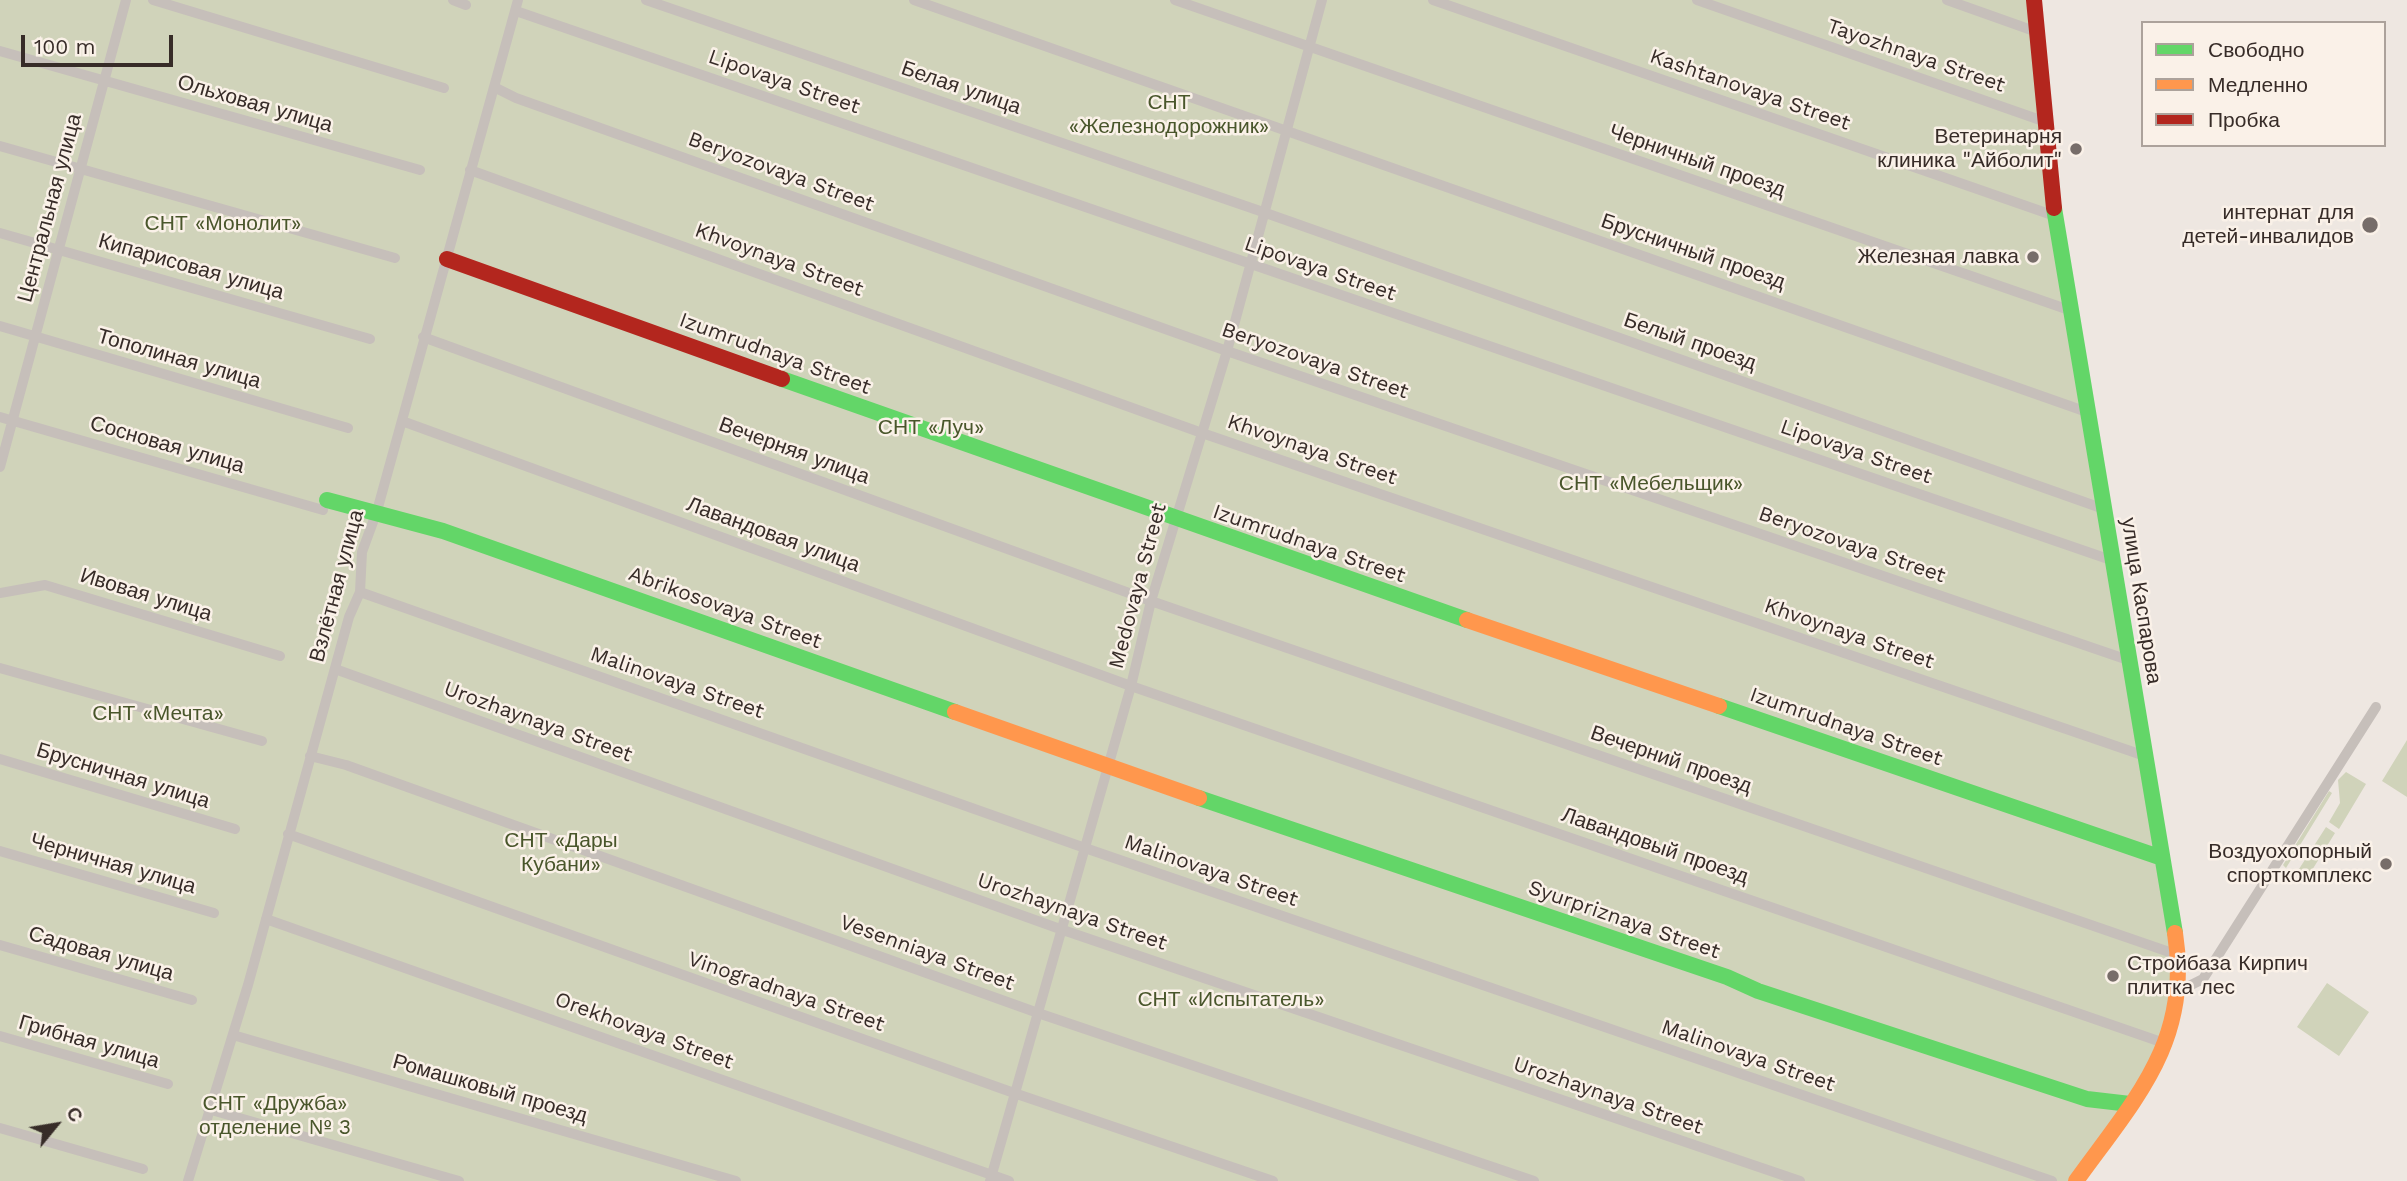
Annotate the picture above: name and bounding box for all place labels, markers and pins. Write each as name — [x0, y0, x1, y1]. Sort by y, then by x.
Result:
place label: Ветеринарня клиника "Айболит" — [1877, 124, 2062, 174]
marker: Ветеринарня клиника "Айболит" — [2068, 141, 2084, 157]
place label: интернат для детей-инвалидов — [2182, 200, 2354, 250]
marker: интернат для детей-инвалидов — [2360, 215, 2380, 235]
place label: Железная лавка — [1858, 244, 2019, 270]
marker: Железная лавка — [2025, 249, 2041, 265]
place label: Воздуохопорный спорткомплекс — [2208, 839, 2372, 889]
marker: Воздуохопорный спорткомплекс — [2378, 856, 2394, 872]
place label: Стройбаза Кирпич плитка лес — [2127, 951, 2308, 1001]
marker: Стройбаза Кирпич плитка лес — [2105, 968, 2121, 984]

